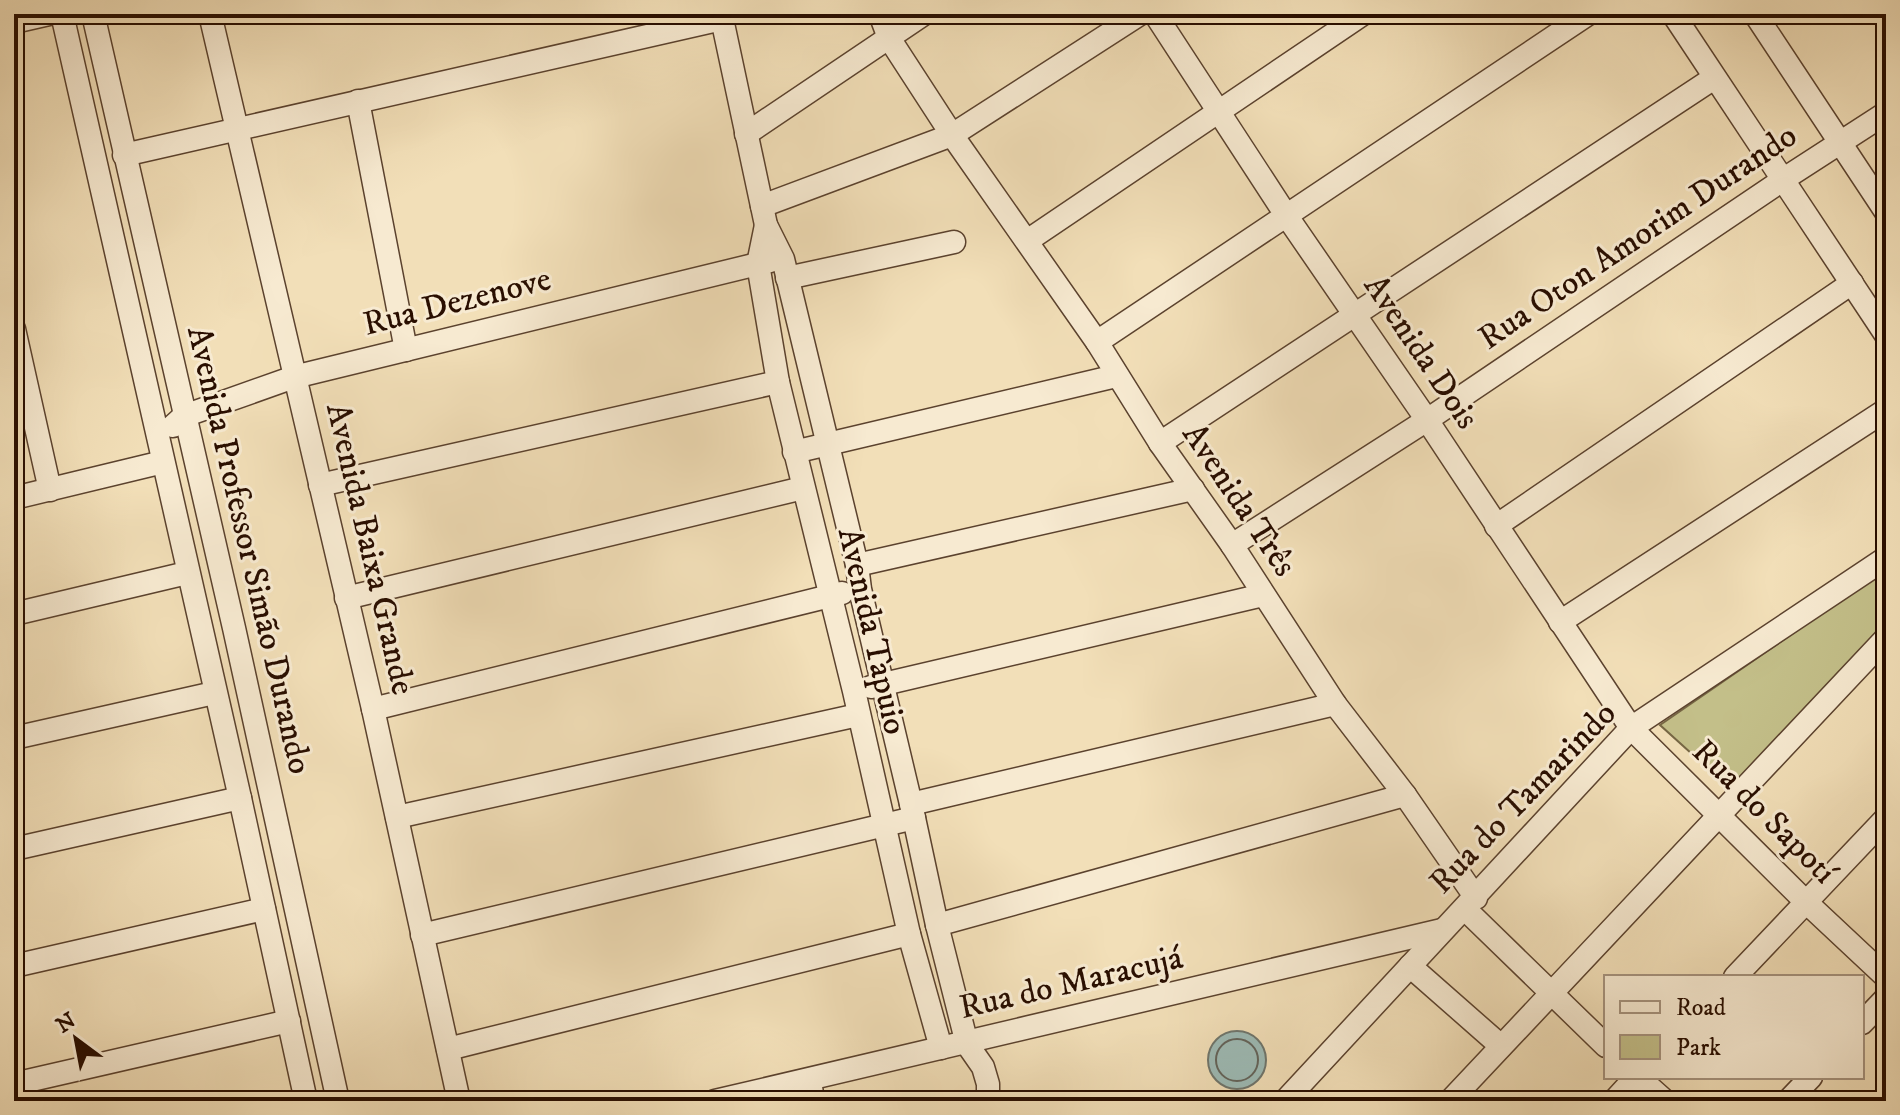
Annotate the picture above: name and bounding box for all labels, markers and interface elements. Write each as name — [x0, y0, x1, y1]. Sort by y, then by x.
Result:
street label: Rua Oton Amorim Durando — [1471, 115, 1805, 359]
street label: Rua Dezenove — [359, 258, 555, 346]
street label: Avenida Dois — [1354, 267, 1488, 437]
street label: Avenida Professor Simão Durando — [177, 322, 321, 778]
street label: Avenida Baixa Grande — [316, 399, 424, 699]
street label: Avenida Três — [1173, 416, 1305, 584]
street label: Avenida Tapuio — [828, 523, 916, 739]
street label: Rua do Tamarindo — [1421, 693, 1625, 903]
street label: Rua do Sapotí — [1683, 731, 1847, 895]
street label: Rua do Maracujá — [955, 937, 1187, 1029]
legend — [1604, 975, 1864, 1079]
text: Road — [1676, 993, 1726, 1023]
north arrow — [36, 999, 116, 1079]
text: N — [51, 1007, 81, 1040]
text: Park — [1676, 1033, 1721, 1063]

